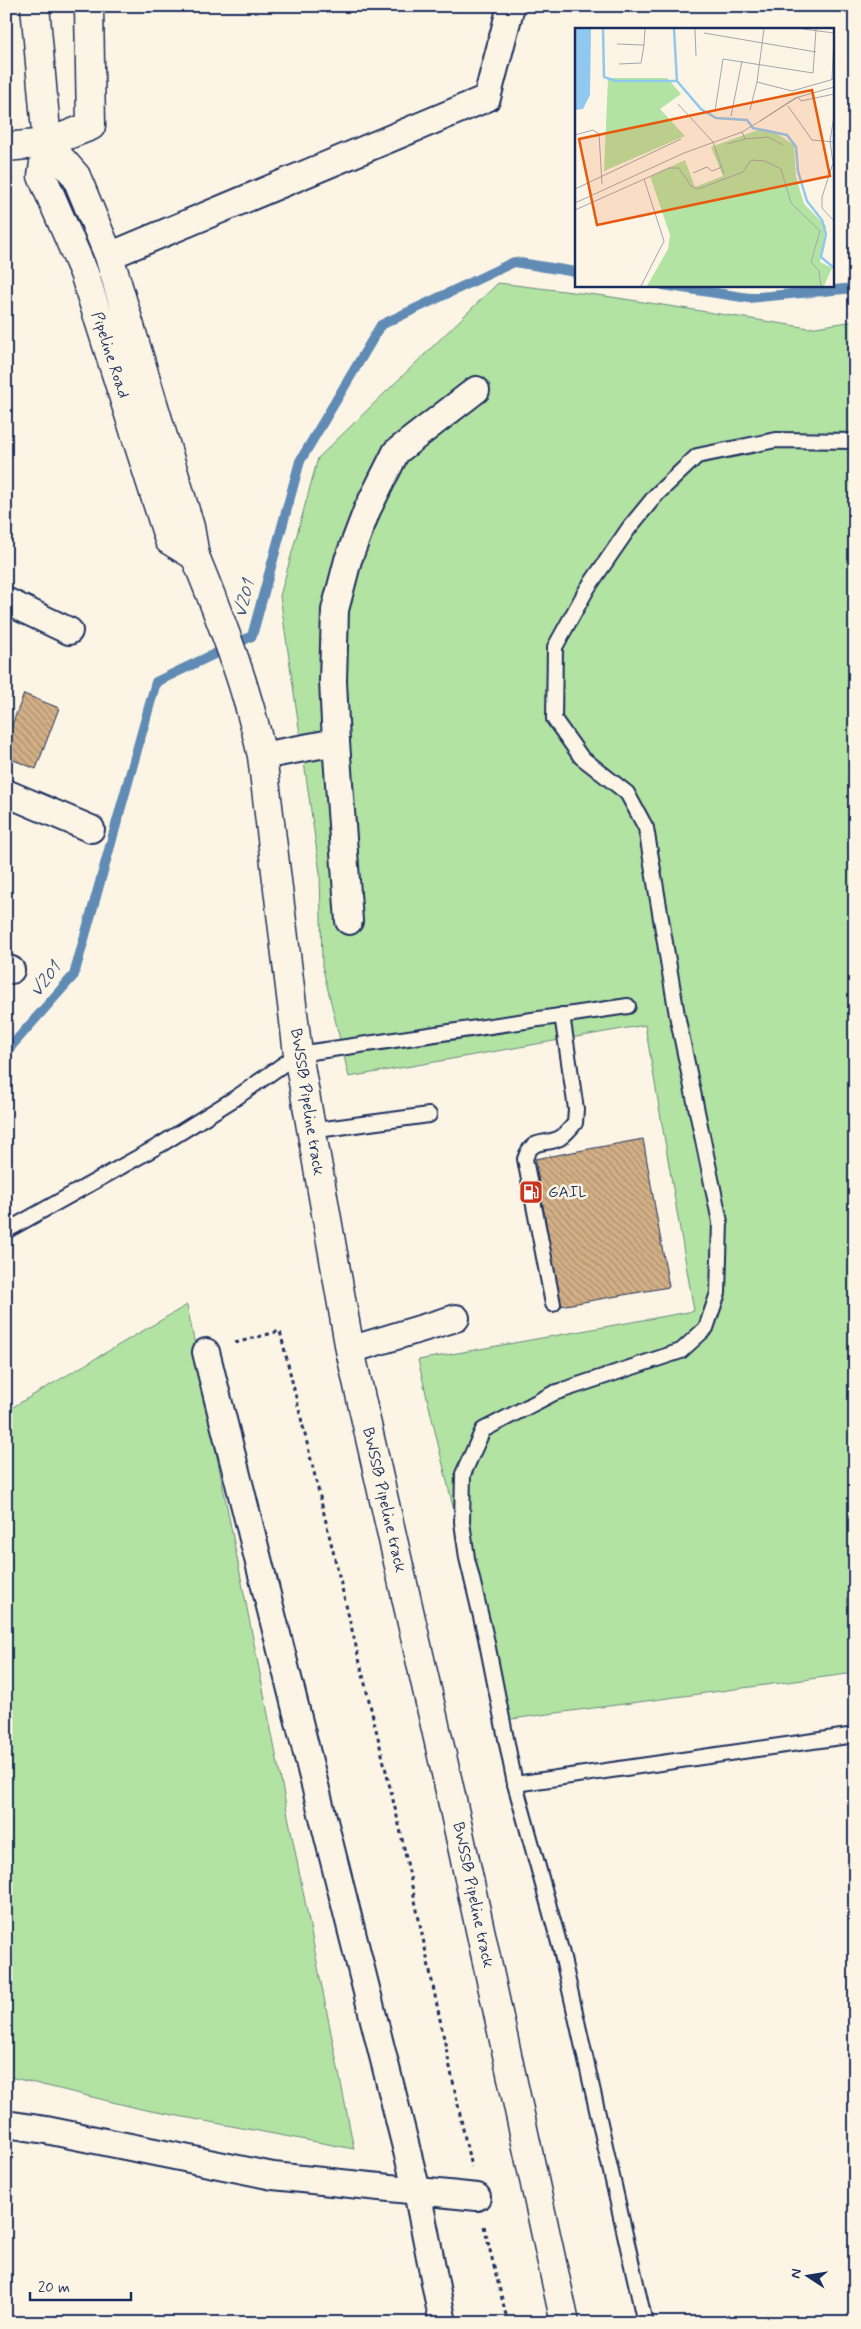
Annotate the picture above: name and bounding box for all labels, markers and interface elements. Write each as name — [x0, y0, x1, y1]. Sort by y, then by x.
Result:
inset map — [575, 28, 834, 286]
street label: Pipeline Road — [86, 309, 134, 401]
water label: V201 — [229, 576, 262, 620]
water label: V201 — [25, 956, 68, 1002]
street label: BWSSB Pipeline track — [285, 1027, 329, 1177]
fuel station icon: GAIL — [518, 1179, 544, 1205]
place label: GAIL — [548, 1182, 587, 1203]
street label: BWSSB Pipeline track — [357, 1425, 411, 1575]
street label: BWSSB Pipeline track — [447, 1820, 499, 1970]
north arrow — [784, 2252, 834, 2302]
text: N — [786, 2267, 806, 2280]
scale bar — [30, 2269, 131, 2301]
text: 20 m — [38, 2278, 70, 2298]

